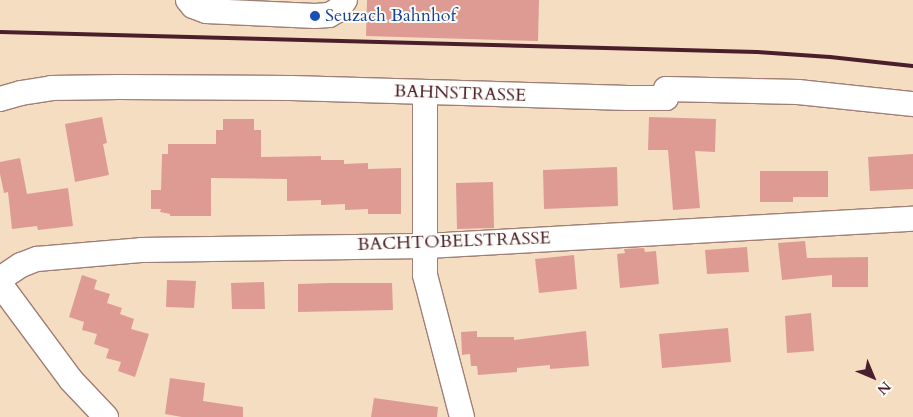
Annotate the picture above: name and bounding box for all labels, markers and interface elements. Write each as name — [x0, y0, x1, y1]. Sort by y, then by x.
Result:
place label: Seuzach Bahnhof — [325, 5, 456, 27]
marker: Seuzach Bahnhof — [309, 10, 321, 22]
street label: BAHNSTRASSE — [394, 81, 526, 107]
street label: BACHTOBELSTRASSE — [357, 228, 551, 256]
north arrow — [848, 352, 898, 402]
text: N — [873, 377, 895, 399]

